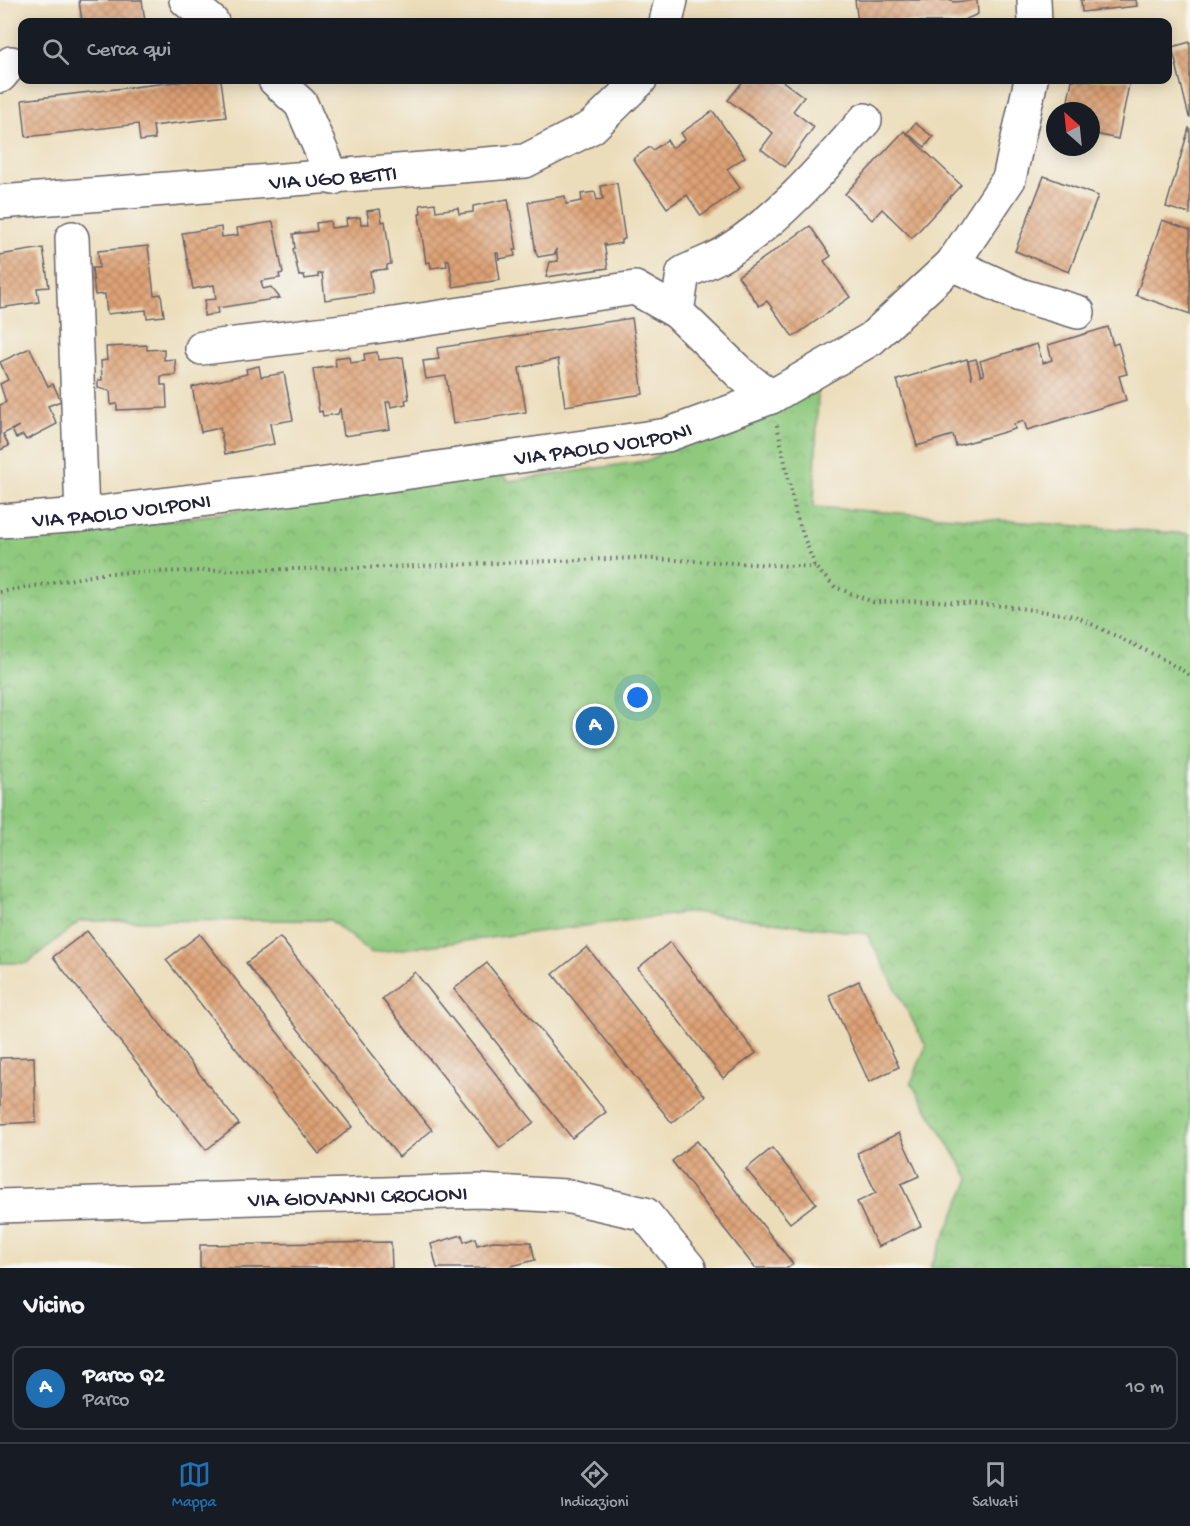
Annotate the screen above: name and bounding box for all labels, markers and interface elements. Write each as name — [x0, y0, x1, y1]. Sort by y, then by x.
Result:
search box — [18, 18, 1172, 84]
icon: search — [39, 35, 72, 68]
text: Cerca qui — [87, 38, 171, 64]
north arrow — [1046, 102, 1100, 156]
street label: VIA UGO BETTI — [267, 162, 398, 198]
street label: VIA PAOLO VOLPONI — [512, 418, 696, 474]
street label: VIA PAOLO VOLPONI — [31, 490, 213, 536]
your location — [623, 683, 652, 712]
pin: A — [576, 704, 614, 748]
street label: VIA GIOVANNI CROCIONI — [247, 1182, 468, 1215]
text: Vicino — [24, 1292, 84, 1323]
text: Parco Q2 — [83, 1364, 165, 1390]
text: A — [40, 1377, 51, 1400]
text: 10 m — [1126, 1377, 1164, 1400]
text: Parco — [83, 1390, 129, 1413]
tab: Mappa — [172, 1458, 216, 1513]
tab: Indicazioni — [560, 1458, 629, 1513]
tab: Salvati — [972, 1458, 1018, 1513]

